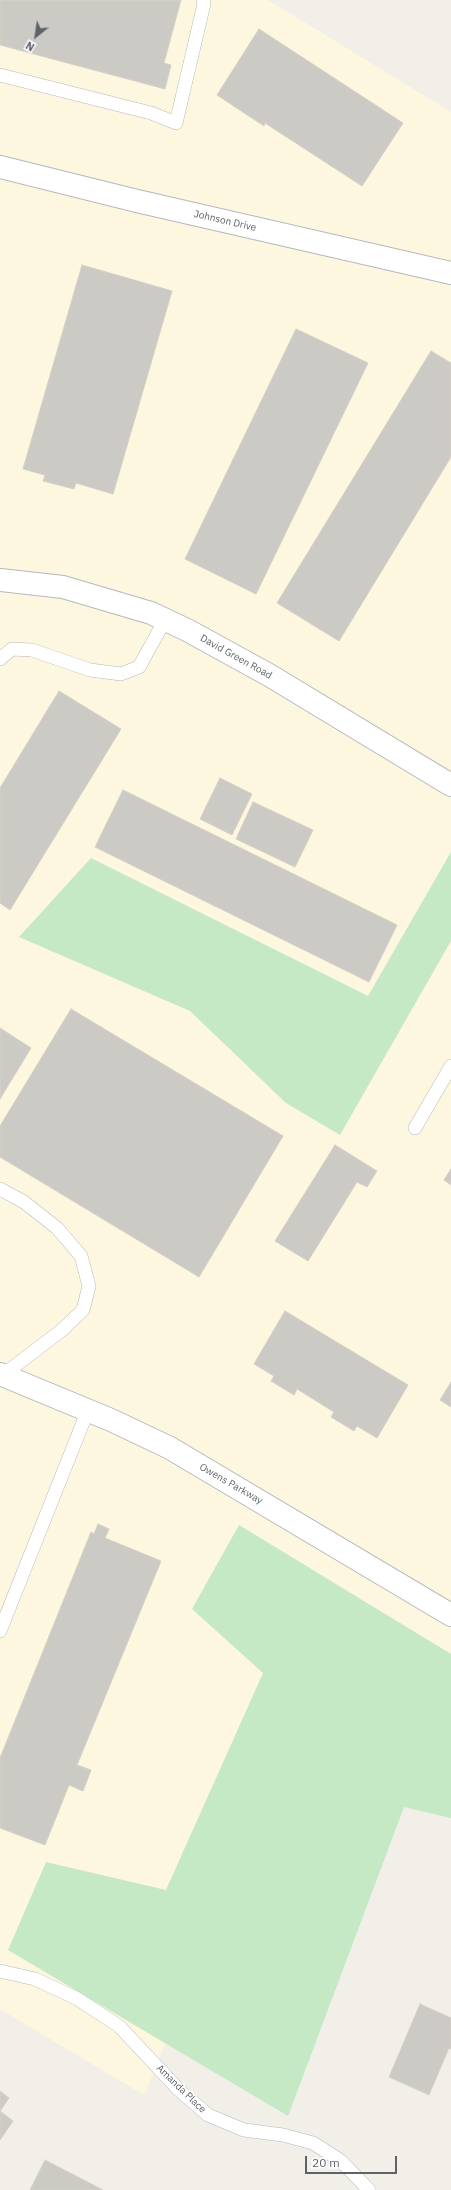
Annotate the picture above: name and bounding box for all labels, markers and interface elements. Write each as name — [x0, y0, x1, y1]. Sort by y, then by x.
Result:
north arrow — [16, 16, 56, 56]
text: N — [23, 38, 37, 54]
street label: Johnson Drive — [193, 208, 257, 234]
street label: David Green Road — [198, 632, 274, 682]
street label: Owens Parkway — [197, 1461, 265, 1507]
street label: Amanda Place — [154, 2062, 208, 2116]
scale bar — [307, 2148, 399, 2174]
text: 20 m — [312, 2155, 340, 2170]

